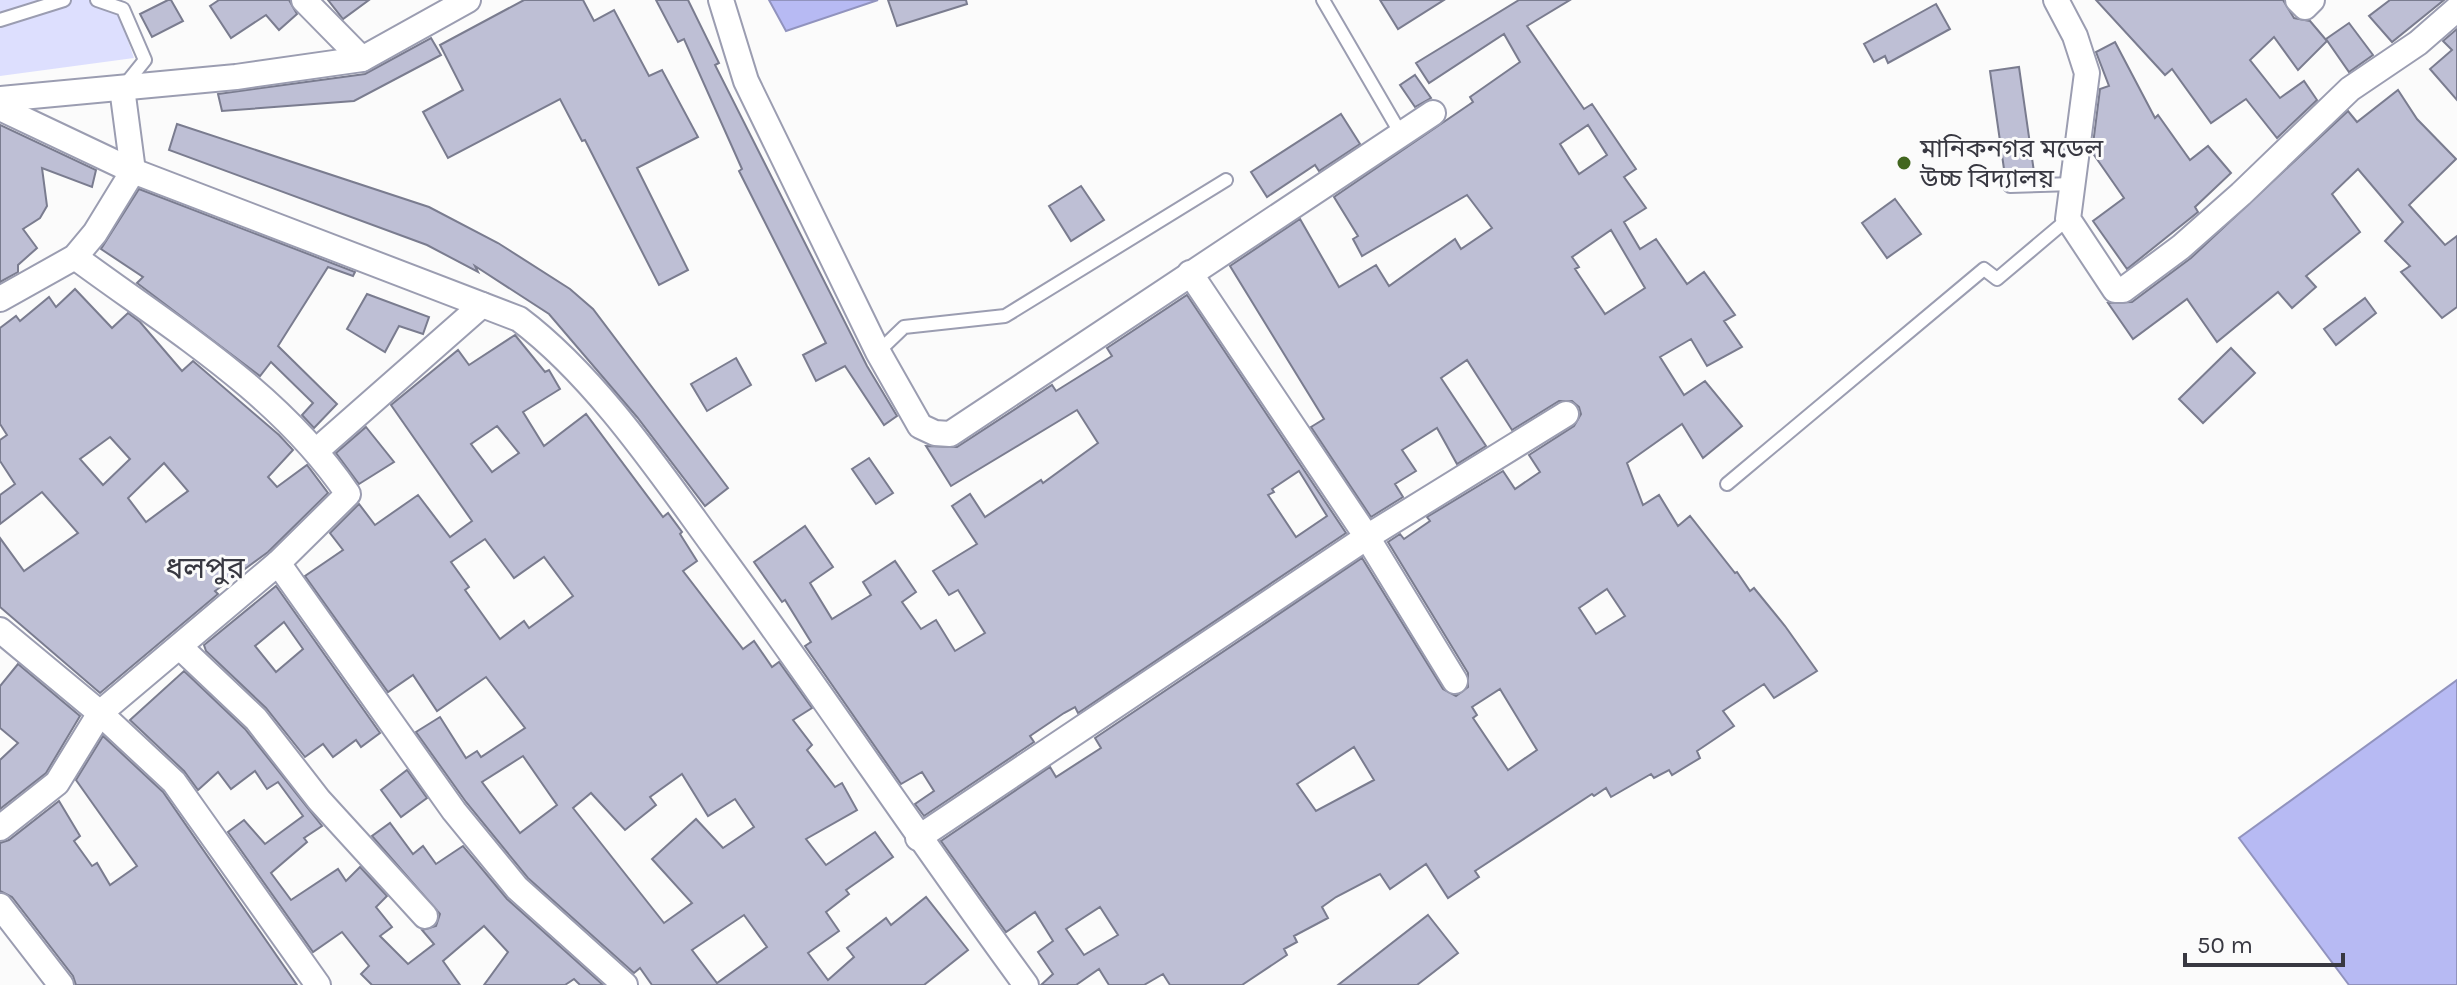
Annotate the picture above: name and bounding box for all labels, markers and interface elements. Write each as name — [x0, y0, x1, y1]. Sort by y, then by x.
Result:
place label: মানিকনগর মডেল উচ্চ বিদ্যালয় — [1919, 133, 2104, 194]
marker: মানিকনগর মডেল উচ্চ বিদ্যালয় — [1895, 154, 1913, 172]
district label: ধলপুর — [165, 550, 246, 586]
scale bar — [2185, 917, 2343, 967]
text: 50 m — [2197, 931, 2253, 959]

